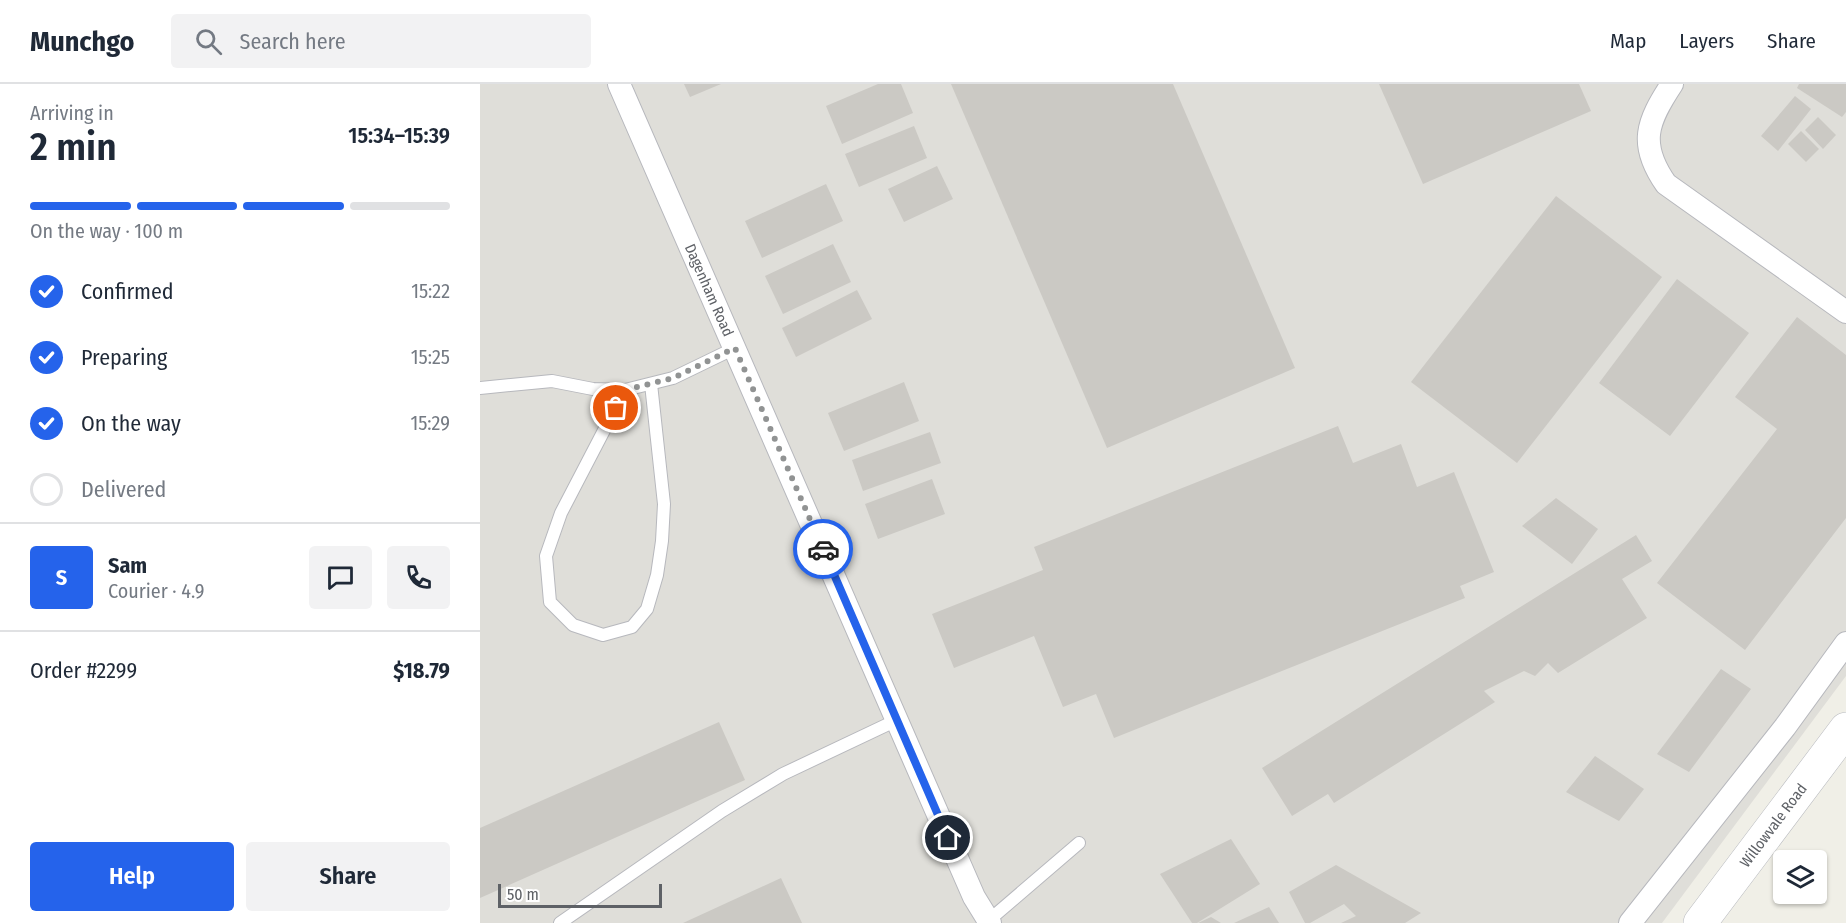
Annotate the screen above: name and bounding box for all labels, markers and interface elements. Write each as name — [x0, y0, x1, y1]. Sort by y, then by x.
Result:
search box — [171, 14, 591, 68]
text: Munchgo — [30, 25, 135, 58]
icon: search — [192, 25, 225, 58]
text: Search here — [240, 28, 346, 55]
text: Map — [1610, 28, 1646, 54]
text: Layers — [1679, 28, 1734, 54]
text: Share — [1767, 28, 1816, 54]
text: Arriving in — [30, 101, 114, 125]
text: 15:34–15:39 — [348, 122, 450, 149]
text: 2 min — [30, 124, 117, 170]
text: On the way · 100 m — [30, 219, 183, 243]
street label: Dagenham Road — [681, 241, 737, 339]
icon: check — [30, 275, 63, 308]
text: Confirmed — [81, 278, 174, 305]
text: 15:22 — [411, 279, 450, 303]
icon: check — [30, 341, 63, 374]
text: Preparing — [81, 344, 167, 371]
text: 15:25 — [411, 345, 450, 369]
pin — [590, 382, 641, 433]
icon: bag — [599, 391, 632, 424]
icon: check — [30, 407, 63, 440]
text: On the way — [81, 410, 181, 437]
text: 15:29 — [410, 411, 450, 435]
text: Delivered — [81, 476, 166, 503]
courier — [793, 519, 853, 579]
icon: car — [807, 533, 840, 566]
button: chat — [309, 546, 372, 609]
button: phone — [387, 546, 450, 609]
text: Sam — [108, 552, 147, 579]
text: S — [56, 564, 67, 591]
text: Courier · 4.9 — [108, 579, 204, 603]
text: Order #2299 — [30, 657, 137, 684]
text: $18.79 — [393, 657, 450, 684]
street label: Willowvale Road — [1736, 780, 1811, 871]
pin — [922, 812, 973, 863]
icon: home — [931, 821, 964, 854]
button: Help — [30, 842, 234, 911]
button: Share — [246, 842, 450, 911]
map controls — [1773, 850, 1827, 904]
button: layers — [1773, 850, 1827, 904]
scale bar — [498, 881, 662, 908]
text: 50 m — [507, 885, 539, 904]

